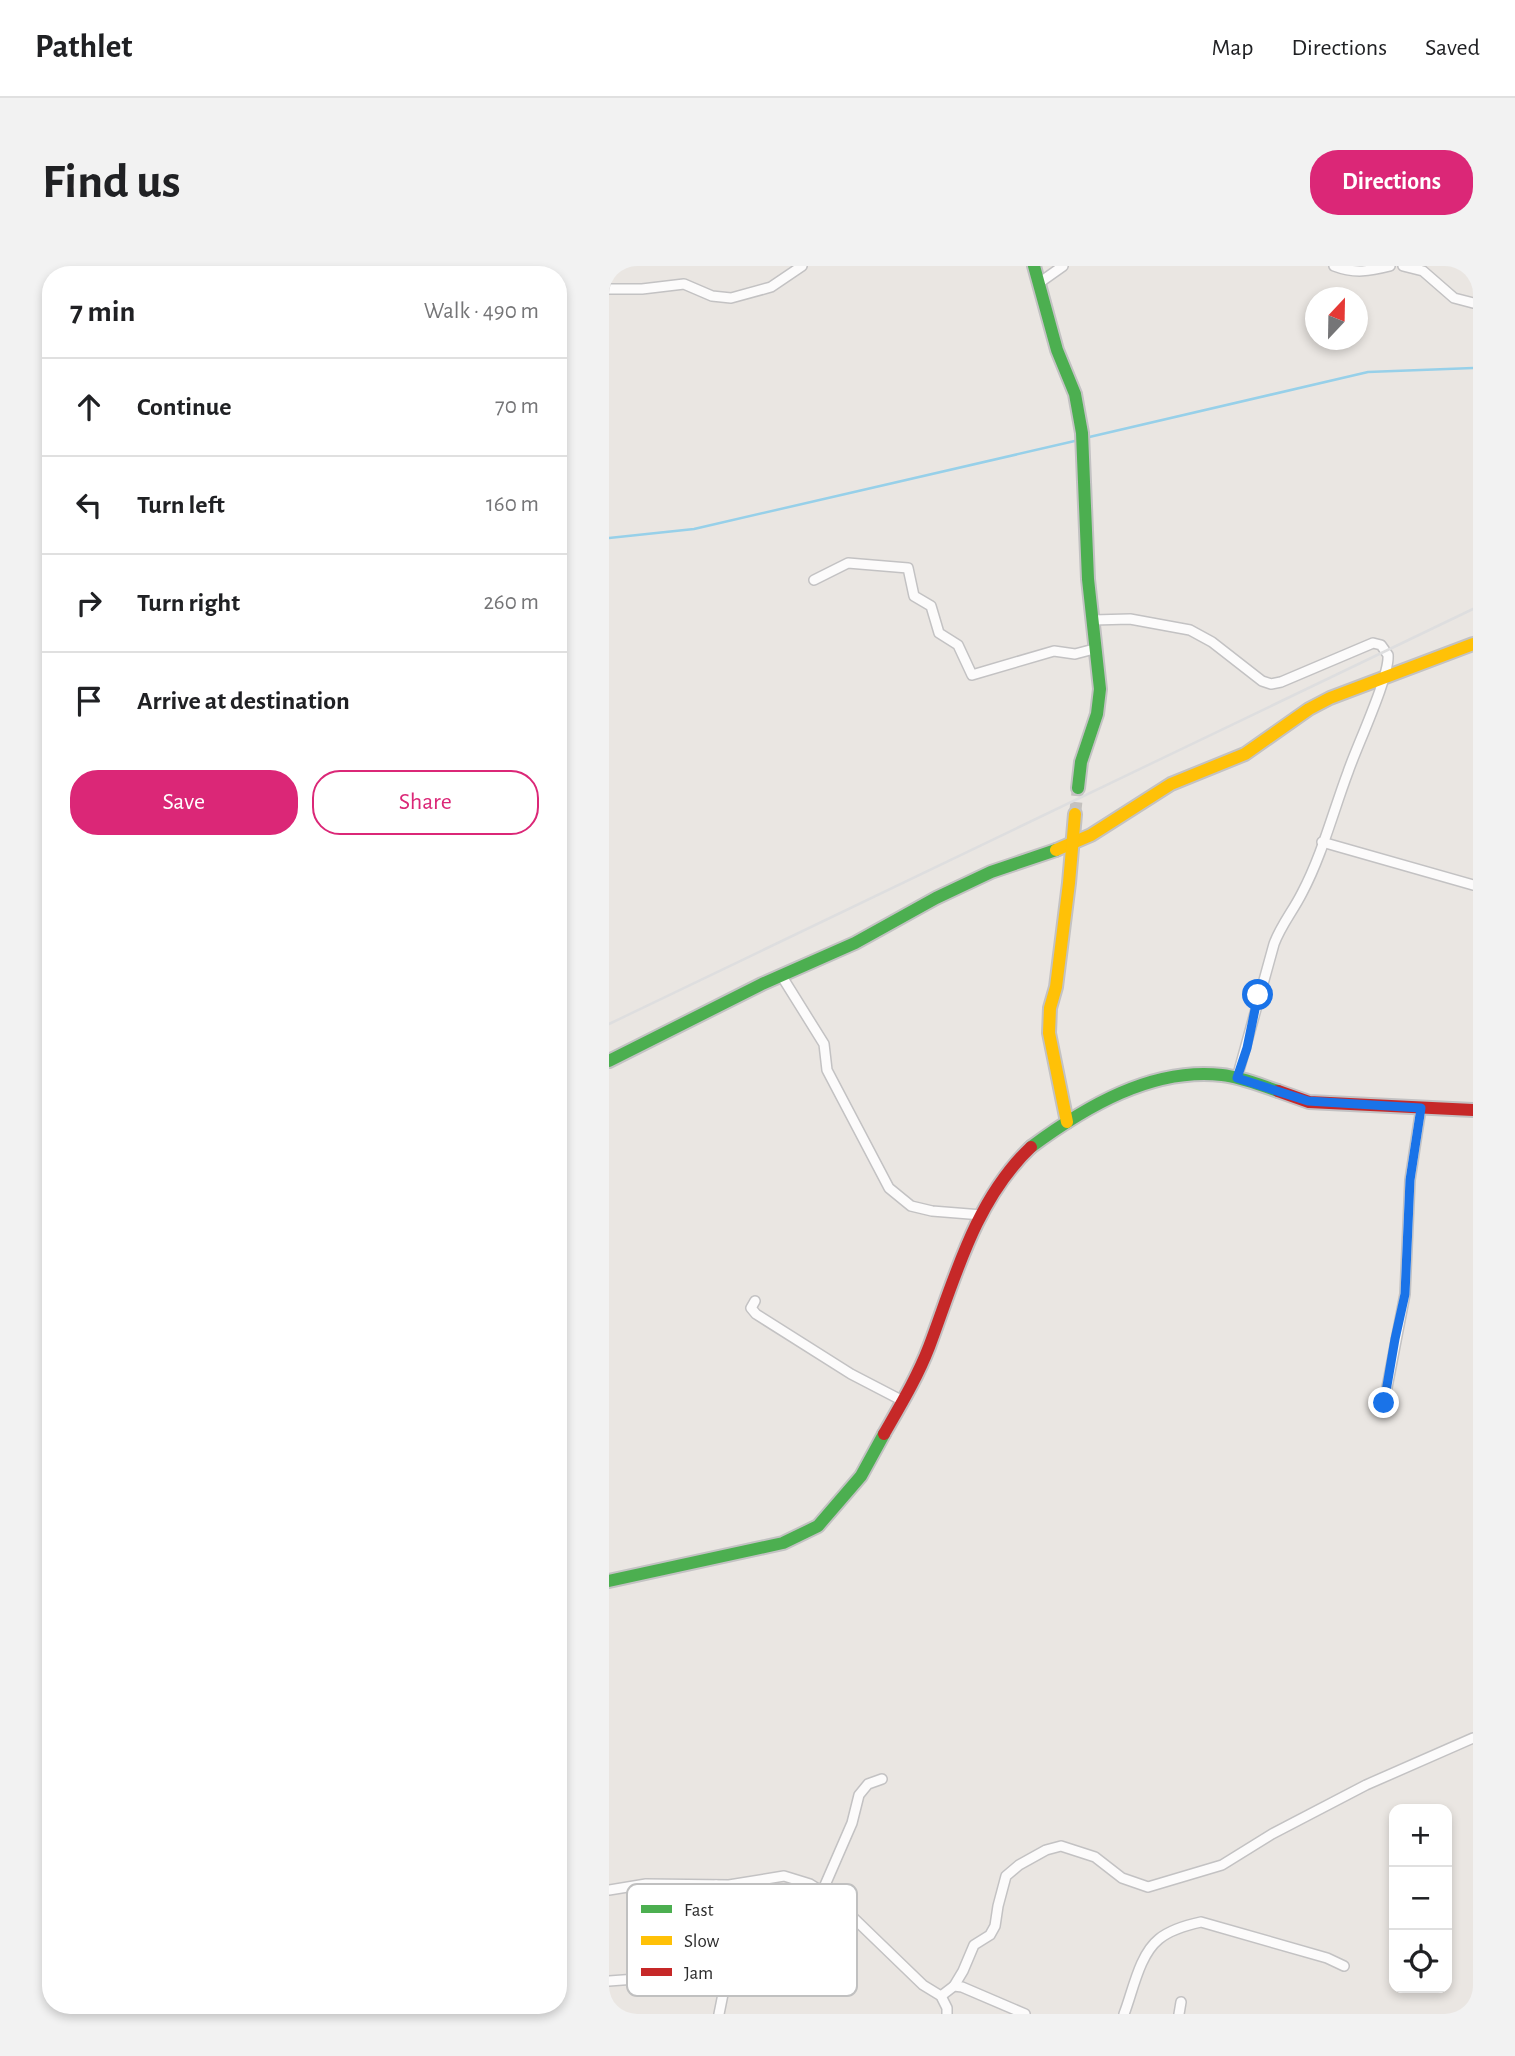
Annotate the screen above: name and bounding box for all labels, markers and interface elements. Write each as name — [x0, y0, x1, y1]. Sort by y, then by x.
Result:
text: Pathlet — [35, 31, 133, 64]
text: Map — [1211, 36, 1253, 60]
text: Directions — [1291, 36, 1387, 60]
text: Saved — [1425, 36, 1480, 60]
button: Directions — [1310, 150, 1473, 215]
text: Find us — [42, 158, 181, 207]
north arrow — [1305, 287, 1368, 350]
text: 7 min — [70, 297, 135, 327]
text: Walk · 490 m — [424, 300, 539, 323]
icon: ahead — [70, 388, 108, 426]
text: Continue — [137, 394, 232, 420]
text: 70 m — [495, 395, 539, 418]
icon: left — [70, 486, 108, 524]
text: Turn left — [137, 492, 225, 518]
text: 160 m — [486, 493, 539, 516]
icon: right — [70, 584, 108, 622]
text: Turn right — [137, 590, 240, 616]
text: 260 m — [483, 591, 539, 614]
icon: arrive — [70, 682, 108, 720]
text: Arrive at destination — [137, 688, 350, 714]
button: Save — [70, 770, 298, 835]
button: Share — [312, 770, 539, 835]
route start — [1242, 979, 1273, 1010]
route end — [1368, 1387, 1399, 1418]
map controls — [1389, 1804, 1452, 1993]
button: + — [1389, 1804, 1452, 1867]
button: − — [1389, 1867, 1452, 1930]
legend — [627, 1884, 857, 1996]
text: Fast — [684, 1901, 714, 1920]
button: locate — [1389, 1930, 1452, 1993]
text: Slow — [684, 1932, 720, 1951]
text: Jam — [684, 1964, 713, 1983]

